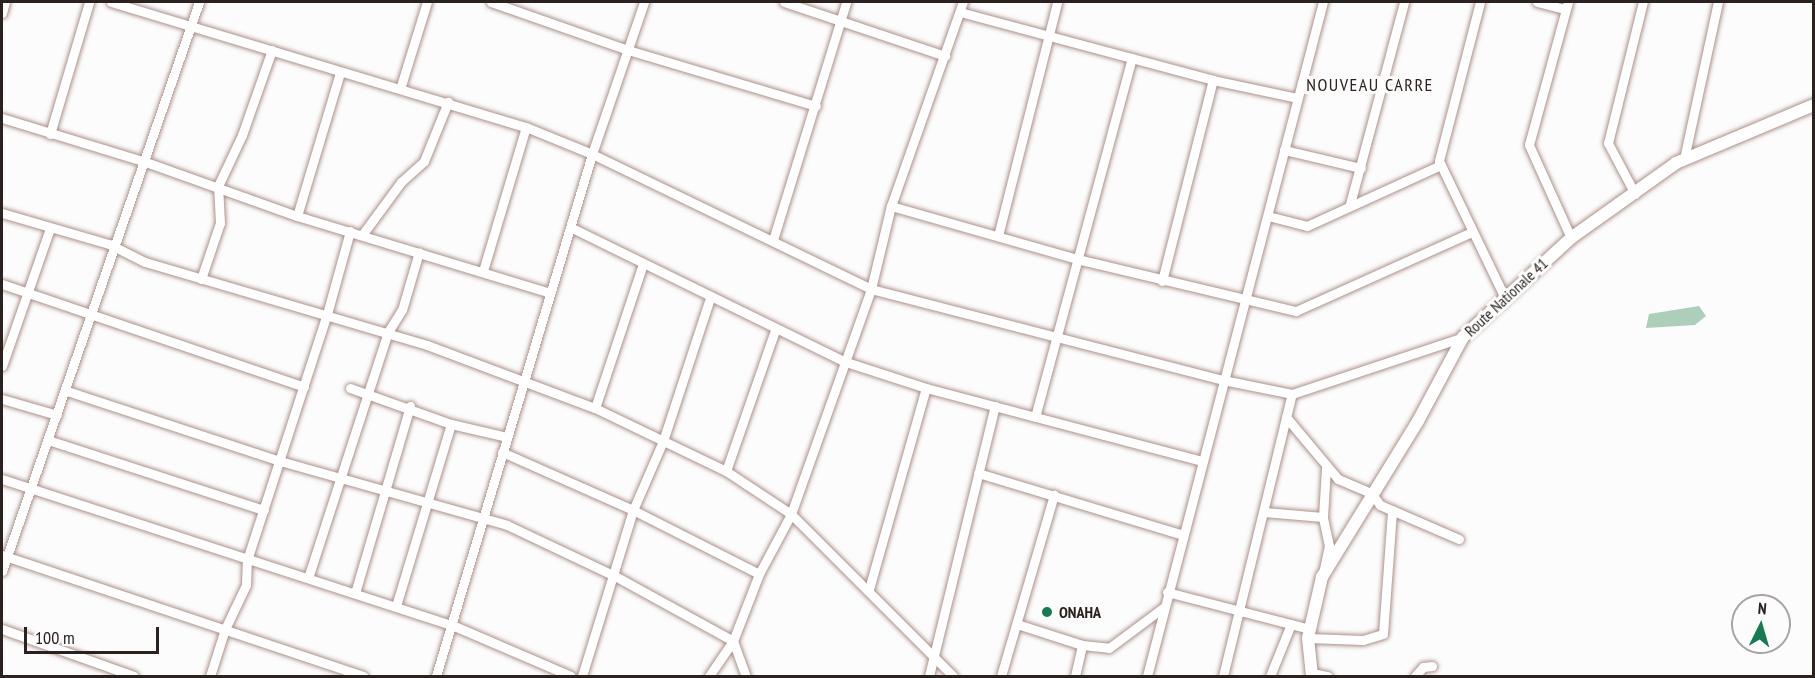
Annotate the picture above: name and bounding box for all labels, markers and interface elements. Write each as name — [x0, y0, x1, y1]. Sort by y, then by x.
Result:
district label: NOUVEAU CARRE — [1306, 74, 1434, 96]
street label: Route Nationale 41 — [1460, 254, 1552, 340]
north arrow — [1731, 594, 1791, 654]
text: N — [1757, 598, 1768, 618]
place label: ONAHA — [1059, 602, 1101, 622]
marker: ONAHA — [1040, 605, 1054, 619]
scale bar — [27, 615, 162, 653]
text: 100 m — [35, 626, 75, 649]

